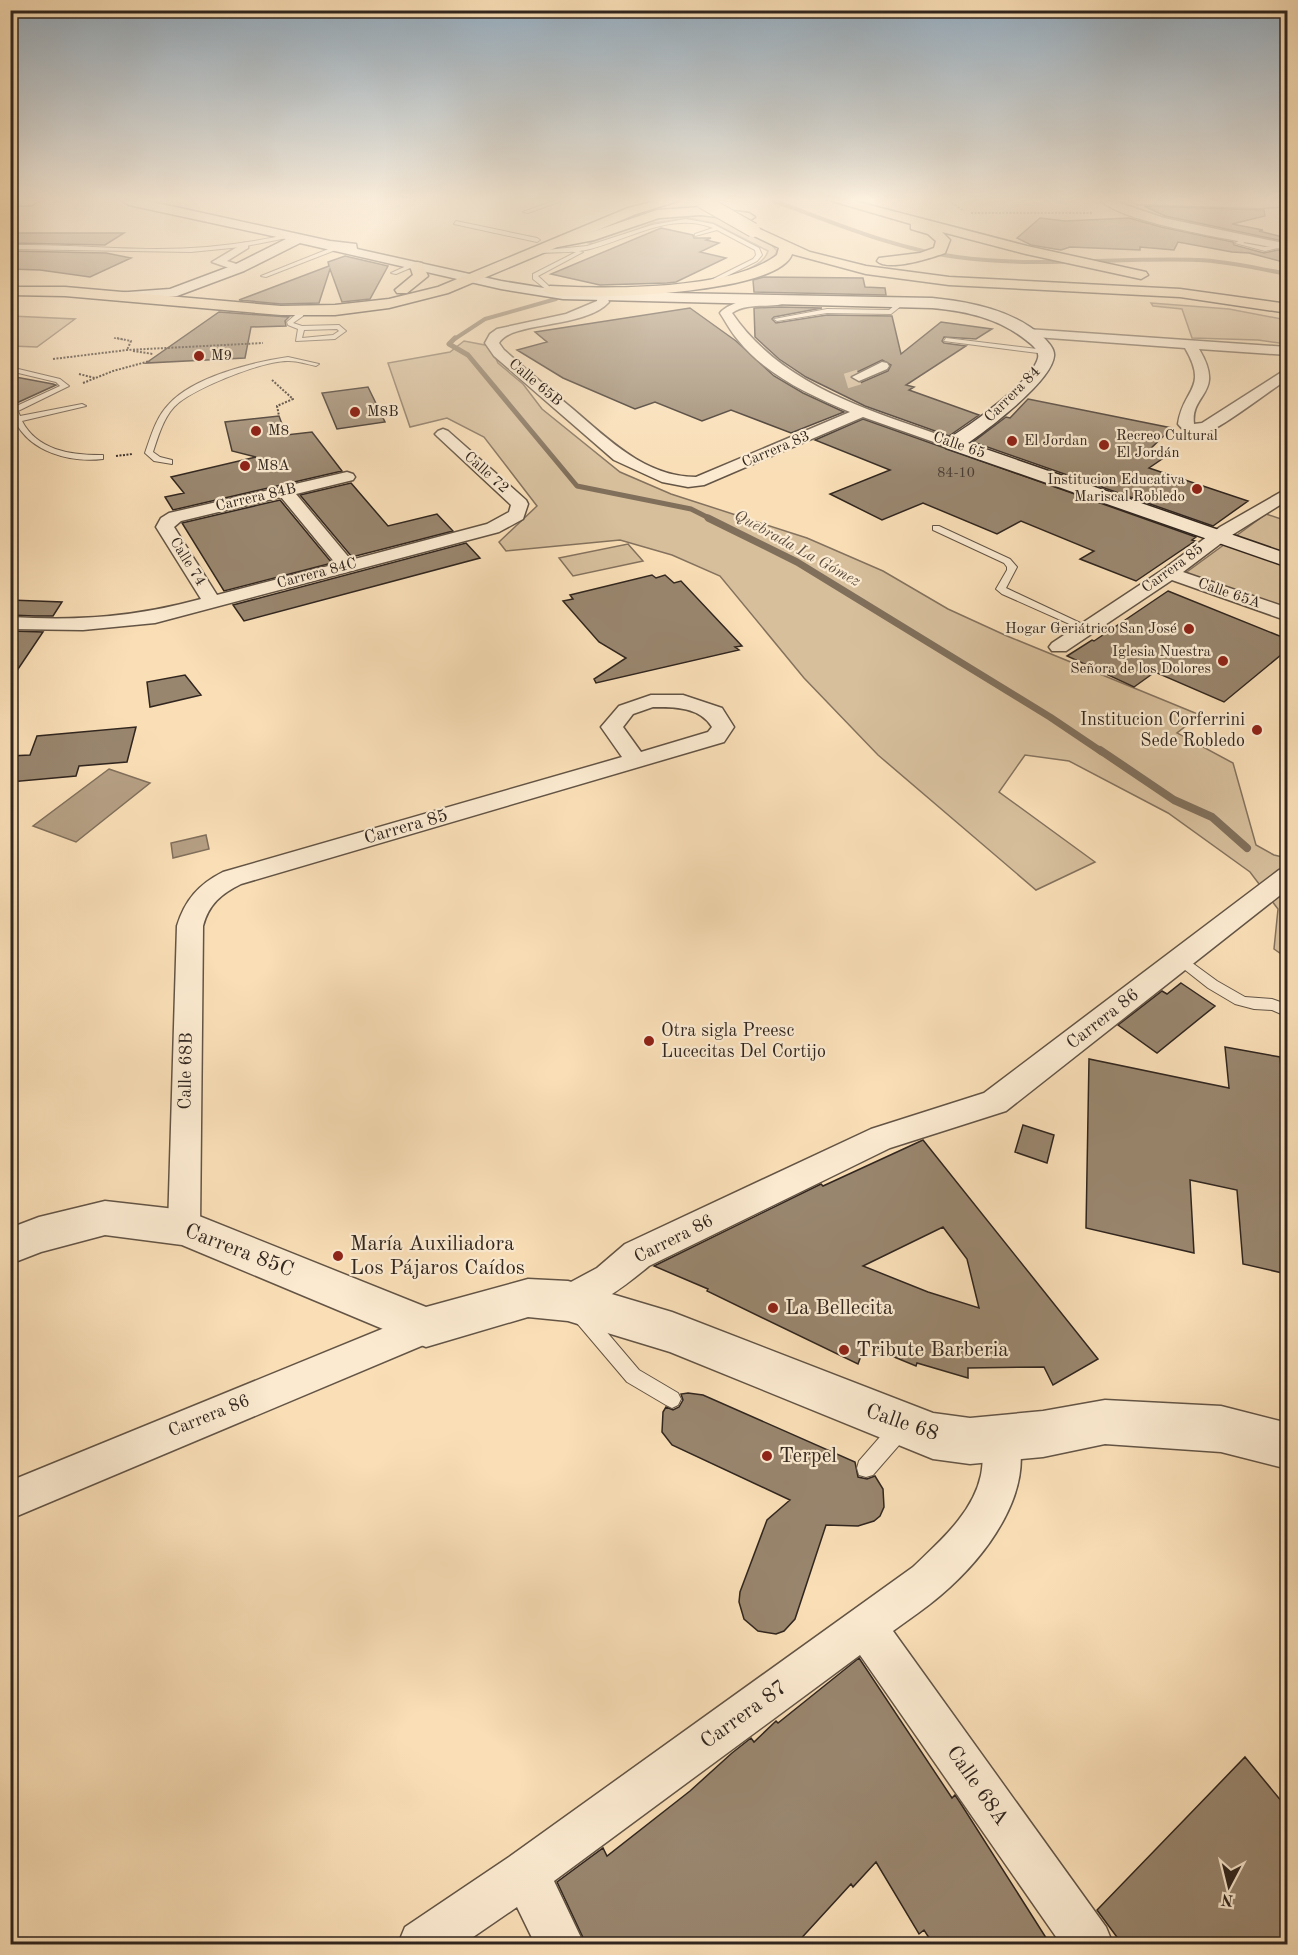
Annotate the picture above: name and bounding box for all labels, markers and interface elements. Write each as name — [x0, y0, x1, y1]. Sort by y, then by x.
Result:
marker: M9 — [192, 349, 206, 363]
place label: M9 — [211, 349, 232, 364]
street label: Calle 65B — [506, 357, 564, 409]
street label: Carrera 84 — [982, 364, 1044, 426]
marker: M8B — [348, 405, 362, 419]
place label: M8B — [367, 405, 399, 420]
marker: M8 — [249, 424, 263, 438]
place label: M8 — [268, 424, 289, 439]
street label: Carrera 83 — [740, 429, 812, 471]
place label: Recreo Cultural El Jordán — [1116, 429, 1218, 461]
street label: Calle 65 — [931, 430, 987, 462]
marker: El Jordan — [1005, 434, 1019, 448]
place label: El Jordan — [1024, 434, 1088, 449]
marker: Recreo Cultural El Jordán — [1097, 438, 1111, 452]
street label: Calle 72 — [461, 449, 511, 497]
marker: M8A — [238, 459, 252, 473]
place label: M8A — [257, 459, 290, 474]
house number: 84-10 — [937, 466, 975, 480]
place label: Institucion Educativa Mariscal Robledo — [1047, 473, 1186, 505]
street label: Carrera 84B — [214, 481, 298, 515]
marker: Institucion Educativa Mariscal Robledo — [1190, 482, 1204, 496]
water label: Quebrada La Gómez — [731, 508, 863, 590]
street label: Calle 74 — [166, 535, 208, 589]
street label: Carrera 85 — [1140, 542, 1206, 596]
street label: Carrera 84C — [276, 556, 358, 592]
street label: Calle 65A — [1196, 576, 1263, 612]
place label: Hogar Geriátrico San José — [1005, 622, 1177, 637]
marker: Hogar Geriátrico San José — [1182, 622, 1196, 636]
place label: Iglesia Nuestra Señora de los Dolores — [1070, 645, 1212, 677]
marker: Iglesia Nuestra Señora de los Dolores — [1216, 654, 1230, 668]
place label: Institucion Corferrini Sede Robledo — [1080, 711, 1245, 750]
marker: Institucion Corferrini Sede Robledo — [1250, 723, 1264, 737]
street label: Carrera 85 — [362, 806, 450, 848]
street label: Carrera 86 — [1064, 985, 1142, 1053]
place label: Otra sigla Preesc Lucecitas Del Cortijo — [661, 1022, 826, 1061]
street label: Calle 68B — [176, 1032, 196, 1110]
marker: Otra sigla Preesc Lucecitas Del Cortijo — [642, 1034, 656, 1048]
street label: Carrera 86 — [632, 1211, 716, 1267]
street label: Carrera 85C — [182, 1221, 296, 1281]
place label: María Auxiliadora Los Pájaros Caídos — [350, 1234, 525, 1279]
marker: María Auxiliadora Los Pájaros Caídos — [331, 1249, 345, 1263]
place label: La Bellecita — [785, 1298, 893, 1319]
marker: La Bellecita — [766, 1301, 780, 1315]
place label: Tribute Barberia — [856, 1340, 1009, 1361]
marker: Tribute Barberia — [837, 1343, 851, 1357]
street label: Carrera 86 — [166, 1392, 252, 1440]
street label: Calle 68 — [863, 1401, 941, 1445]
place label: Terpel — [779, 1446, 837, 1467]
marker: Terpel — [760, 1449, 774, 1463]
street label: Carrera 87 — [697, 1677, 791, 1753]
street label: Calle 68A — [942, 1742, 1012, 1830]
north arrow — [1199, 1856, 1259, 1916]
text: N — [1220, 1890, 1234, 1908]

